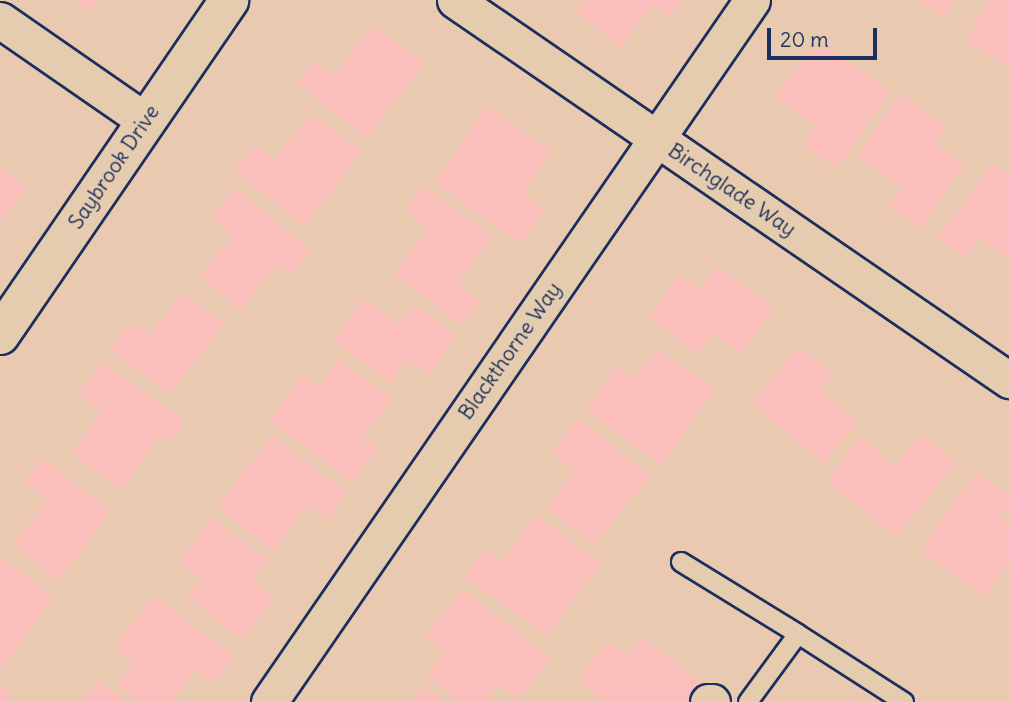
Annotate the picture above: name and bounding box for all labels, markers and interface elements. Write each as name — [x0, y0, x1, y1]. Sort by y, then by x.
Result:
scale bar — [771, 14, 881, 58]
text: 20 m — [780, 26, 829, 53]
street label: Saybrook Drive — [63, 100, 165, 234]
street label: Birchglade Way — [663, 138, 801, 242]
street label: Blackthorne Way — [453, 277, 567, 425]

